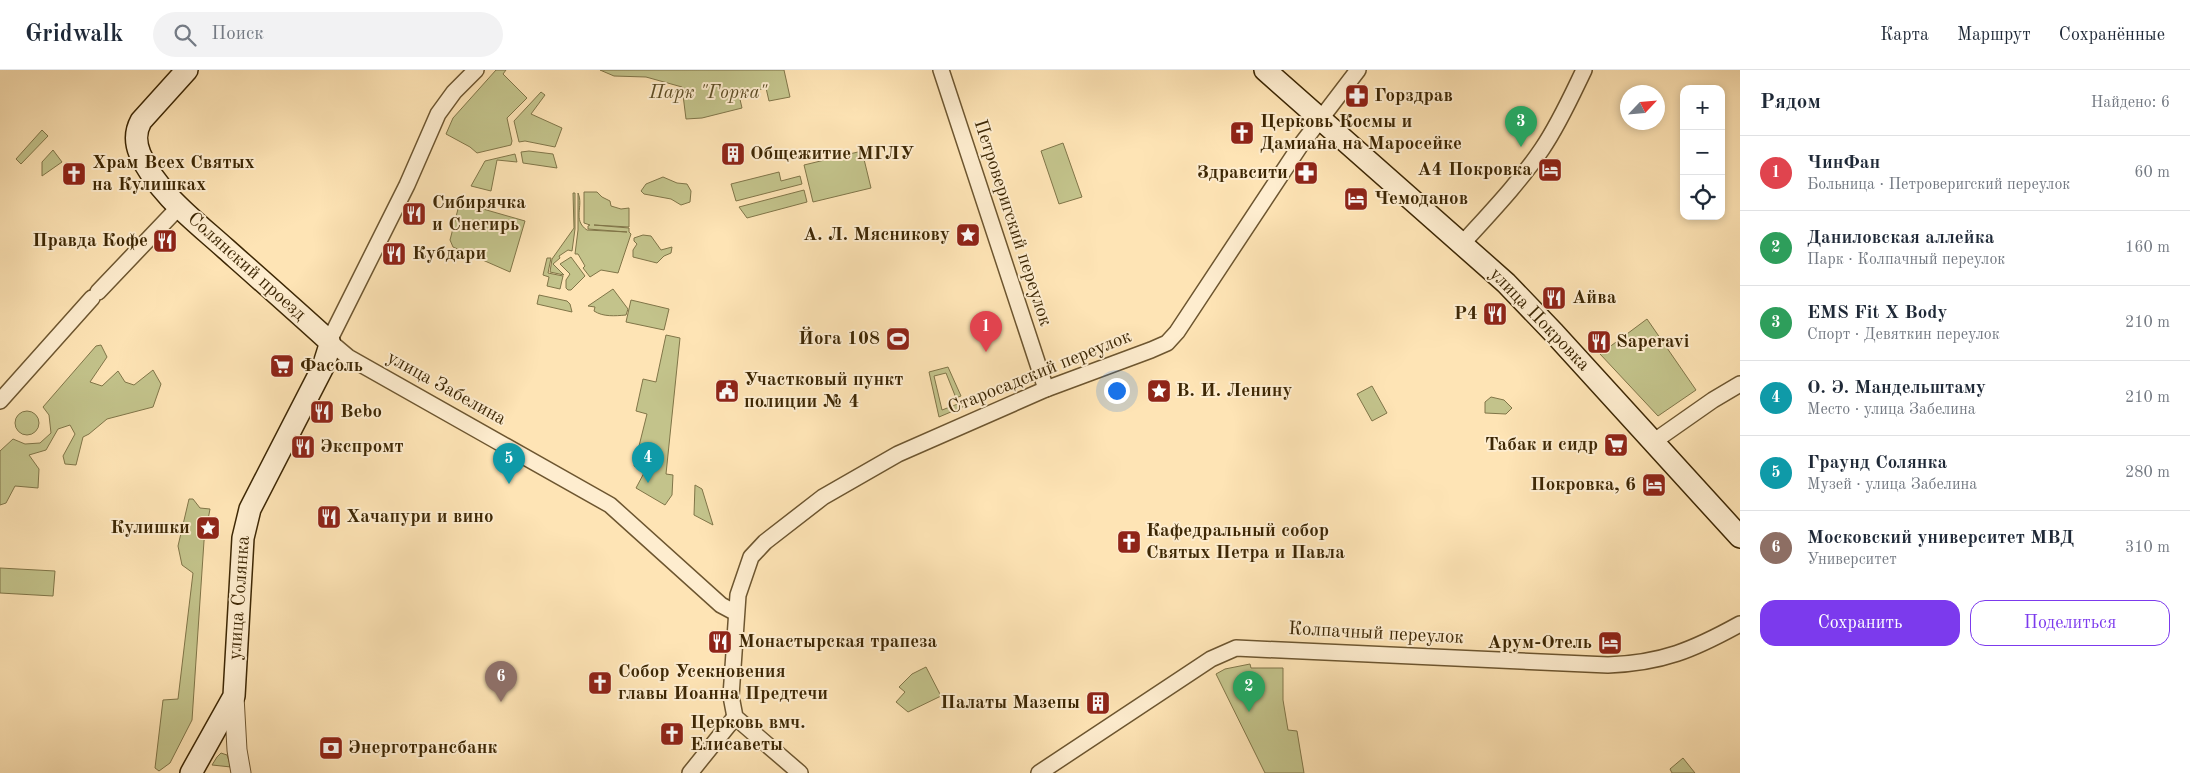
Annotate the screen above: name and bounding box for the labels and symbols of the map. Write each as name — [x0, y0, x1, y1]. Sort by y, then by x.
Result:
pharmacy icon: Горздрав — [1344, 83, 1370, 109]
park label: Парк "Горка" — [648, 84, 768, 103]
north arrow — [1620, 85, 1665, 130]
place label: Горздрав — [1374, 87, 1453, 106]
pin: 3 — [1505, 106, 1537, 147]
place label: Церковь Космы и Дамиана на Маросейке — [1260, 113, 1462, 154]
street label: Петроверигский переулок — [970, 117, 1055, 329]
church icon: Церковь Космы и Дамиана на Маросейке — [1229, 120, 1255, 146]
building icon: Общежитие МГЛУ — [720, 141, 746, 167]
place label: Общежитие МГЛУ — [750, 145, 915, 164]
place label: Храм Всех Святых на Кулишках — [92, 154, 255, 195]
hotel icon: А4 Покровка — [1537, 157, 1563, 183]
pharmacy icon: Здравсити — [1293, 160, 1319, 186]
church icon: Храм Всех Святых на Кулишках — [61, 161, 87, 187]
place label: А4 Покровка — [1417, 161, 1532, 180]
place label: Здравсити — [1197, 164, 1288, 183]
hotel icon: Чемоданов — [1343, 186, 1369, 212]
place label: Чемоданов — [1374, 190, 1468, 209]
place label: Сибирячка и Снегирь — [432, 194, 526, 235]
restaurant icon: Сибирячка и Снегирь — [401, 201, 427, 227]
street label: Солянский проезд — [183, 209, 309, 325]
place icon: А. Л. Мясникову — [955, 222, 981, 248]
place label: А. Л. Мясникову — [803, 226, 950, 245]
restaurant icon: Правда Кофе — [152, 228, 178, 254]
place label: Правда Кофе — [32, 232, 148, 251]
restaurant icon: Кубдари — [381, 241, 407, 267]
place label: Кубдари — [412, 245, 486, 264]
street label: улица Покровка — [1485, 265, 1593, 376]
restaurant icon: Айва — [1541, 285, 1567, 311]
place label: Айва — [1572, 289, 1617, 308]
restaurant icon: P4 — [1482, 301, 1508, 327]
place label: P4 — [1454, 305, 1478, 324]
pin: 1 — [970, 311, 1002, 352]
place label: Йога 108 — [798, 326, 880, 349]
sports icon: Йога 108 — [885, 326, 911, 352]
street label: Старосадский переулок — [945, 327, 1135, 419]
restaurant icon: Saperavi — [1586, 329, 1612, 355]
place label: Saperavi — [1616, 333, 1690, 352]
street label: улица Забелина — [383, 348, 509, 430]
supermarket icon: Фасоль — [269, 353, 295, 379]
place label: Фасоль — [300, 357, 363, 376]
place label: Участковый пункт полиции № 4 — [744, 371, 904, 412]
public building icon: Участковый пункт полиции № 4 — [714, 378, 740, 404]
your location — [1104, 378, 1130, 404]
place icon: В. И. Ленину — [1146, 378, 1172, 404]
place label: В. И. Ленину — [1176, 382, 1293, 401]
restaurant icon: Bebo — [309, 399, 335, 425]
place label: Bebo — [340, 403, 382, 422]
supermarket icon: Табак и сидр — [1603, 432, 1629, 458]
restaurant icon: Экспромт — [290, 434, 316, 460]
place label: Табак и сидр — [1485, 436, 1598, 455]
place label: Экспромт — [320, 438, 404, 457]
pin: 4 — [632, 442, 664, 483]
pin: 5 — [493, 443, 525, 484]
hotel icon: Покровка, 6 — [1641, 472, 1667, 498]
place label: Покровка, 6 — [1530, 476, 1636, 495]
restaurant icon: Хачапури и вино — [316, 504, 342, 530]
place label: Хачапури и вино — [346, 508, 494, 527]
place icon: Кулишки — [195, 515, 221, 541]
place label: Кулишки — [110, 519, 190, 538]
place label: Кафедральный собор Святых Петра и Павла — [1146, 522, 1345, 563]
church icon: Кафедральный собор Святых Петра и Павла — [1116, 529, 1142, 555]
street label: улица Солянка — [226, 534, 254, 661]
street label: Колпачный переулок — [1288, 620, 1465, 648]
restaurant icon: Монастырская трапеза — [707, 629, 733, 655]
hotel icon: Арум-Отель — [1597, 630, 1623, 656]
place label: Монастырская трапеза — [738, 633, 937, 652]
place label: Арум-Отель — [1487, 634, 1592, 653]
pin: 6 — [485, 661, 517, 702]
place label: Собор Усекновения главы Иоанна Предтечи — [618, 663, 828, 704]
church icon: Собор Усекновения главы Иоанна Предтечи — [587, 670, 613, 696]
pin: 2 — [1233, 671, 1265, 712]
building icon: Палаты Мазепы — [1085, 690, 1111, 716]
place label: Палаты Мазепы — [940, 694, 1080, 713]
place label: Церковь вмч. Елисаветы — [690, 714, 806, 755]
church icon: Церковь вмч. Елисаветы — [659, 721, 685, 747]
bank icon: Энерготрансбанк — [318, 735, 344, 761]
place label: Энерготрансбанк — [348, 739, 497, 758]

